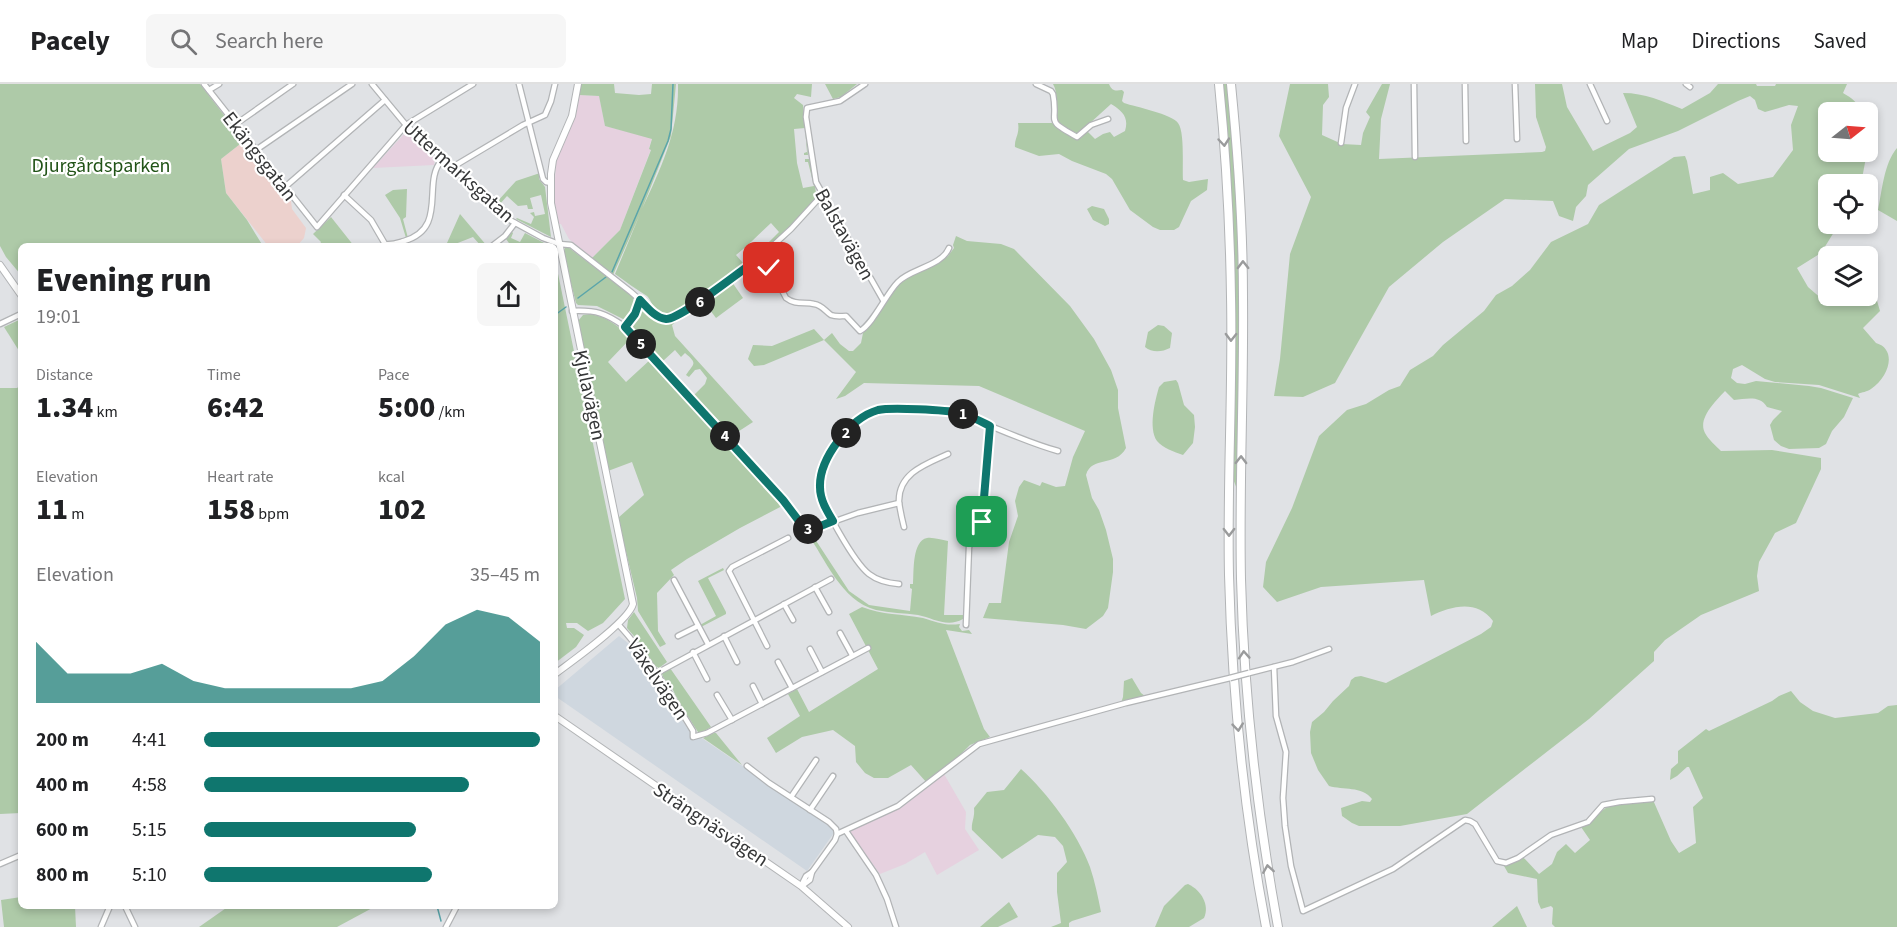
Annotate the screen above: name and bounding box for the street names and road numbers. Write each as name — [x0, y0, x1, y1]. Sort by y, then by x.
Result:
street label: Ekängsgatan — [215, 106, 303, 207]
street label: Uttermarksgatan — [396, 114, 520, 229]
street label: Balstavägen — [807, 184, 881, 285]
street label: Kjulavägen — [566, 347, 612, 443]
street label: Växelvägen — [620, 633, 695, 726]
street label: Strängnäsvägen — [647, 776, 774, 874]

